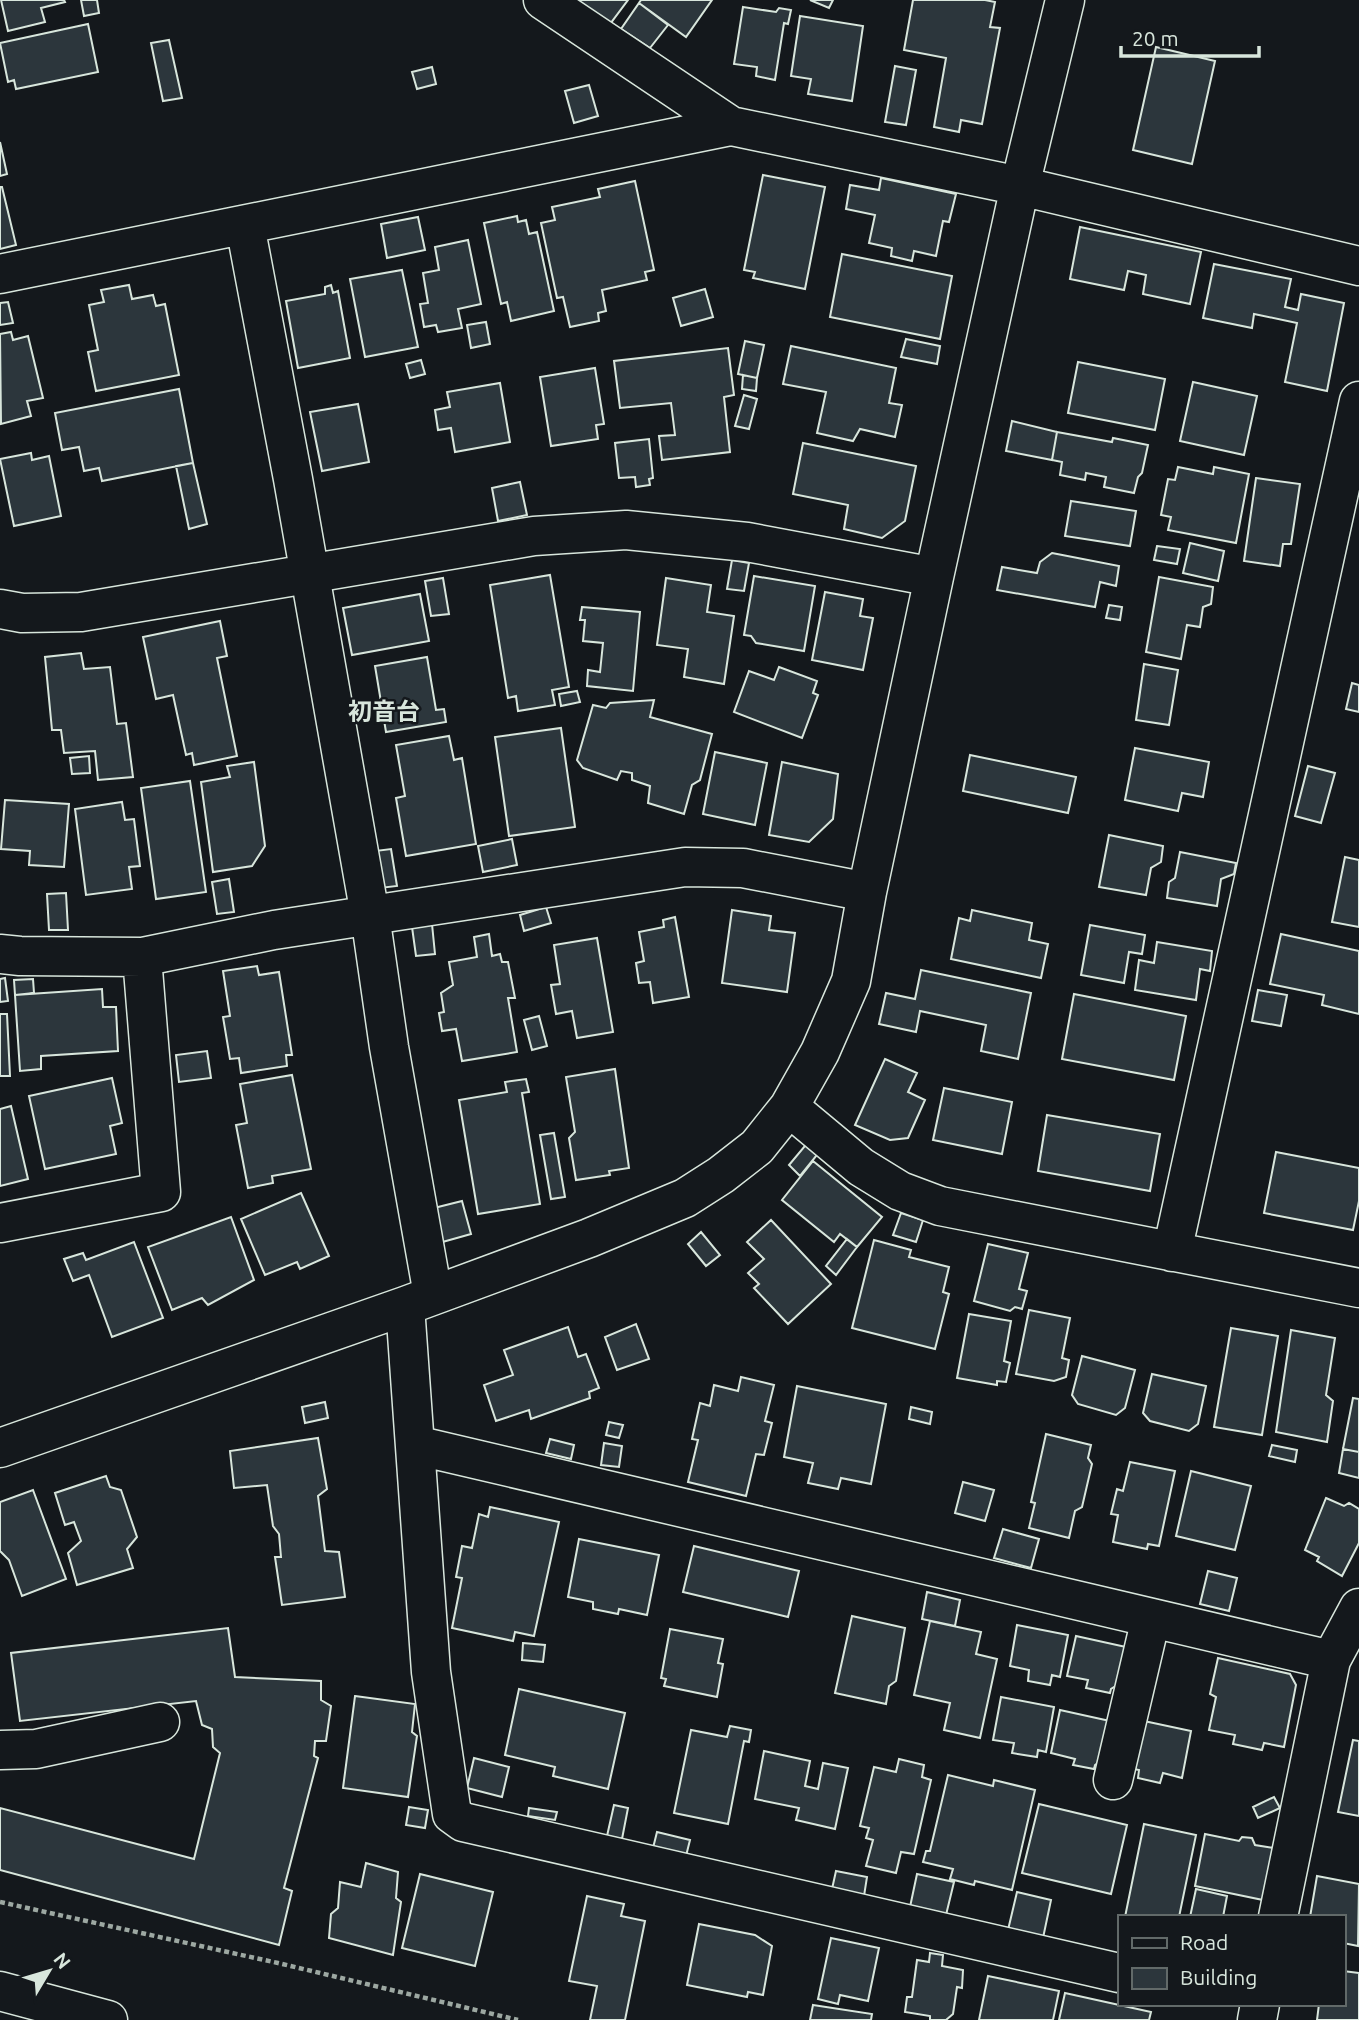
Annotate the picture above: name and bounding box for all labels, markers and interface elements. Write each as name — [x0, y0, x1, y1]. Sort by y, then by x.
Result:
scale bar — [1121, 14, 1259, 58]
text: 20 m — [1132, 26, 1179, 50]
district label: 初音台 — [348, 698, 420, 725]
legend — [1118, 1915, 1345, 2006]
text: Road — [1180, 1930, 1228, 1954]
north arrow — [14, 1936, 84, 2006]
text: N — [49, 1948, 75, 1973]
text: Building — [1180, 1965, 1257, 1989]

